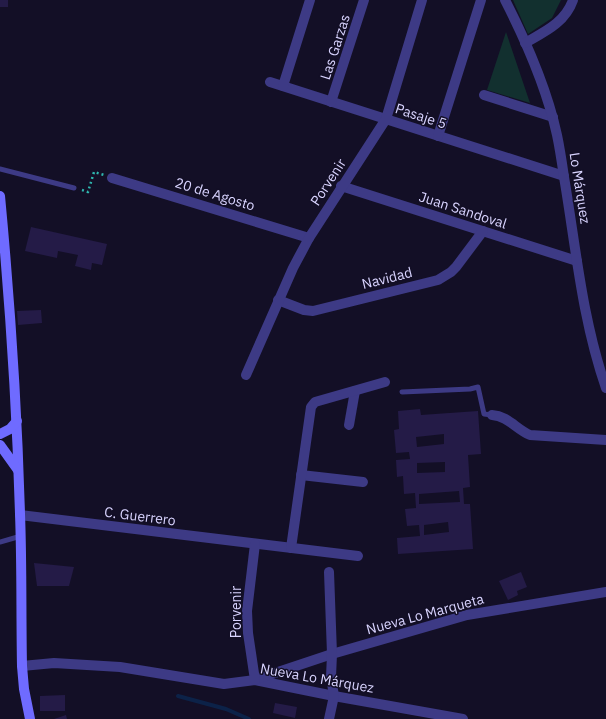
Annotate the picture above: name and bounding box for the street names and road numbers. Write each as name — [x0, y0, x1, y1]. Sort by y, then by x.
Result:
street label: Las Garzas — [316, 12, 354, 82]
street label: Pasaje 5 — [393, 99, 449, 133]
street label: Lo Márquez — [565, 151, 595, 226]
street label: Porvenir — [306, 155, 350, 209]
street label: 20 de Agosto — [173, 173, 257, 215]
street label: Juan Sandoval — [417, 187, 509, 233]
street label: Navidad — [360, 263, 414, 293]
street label: C. Guerrero — [103, 503, 177, 529]
street label: Porvenir — [227, 586, 245, 638]
street label: Nueva Lo Marqueta — [364, 590, 486, 638]
street label: Nueva Lo Márquez — [259, 659, 376, 697]

